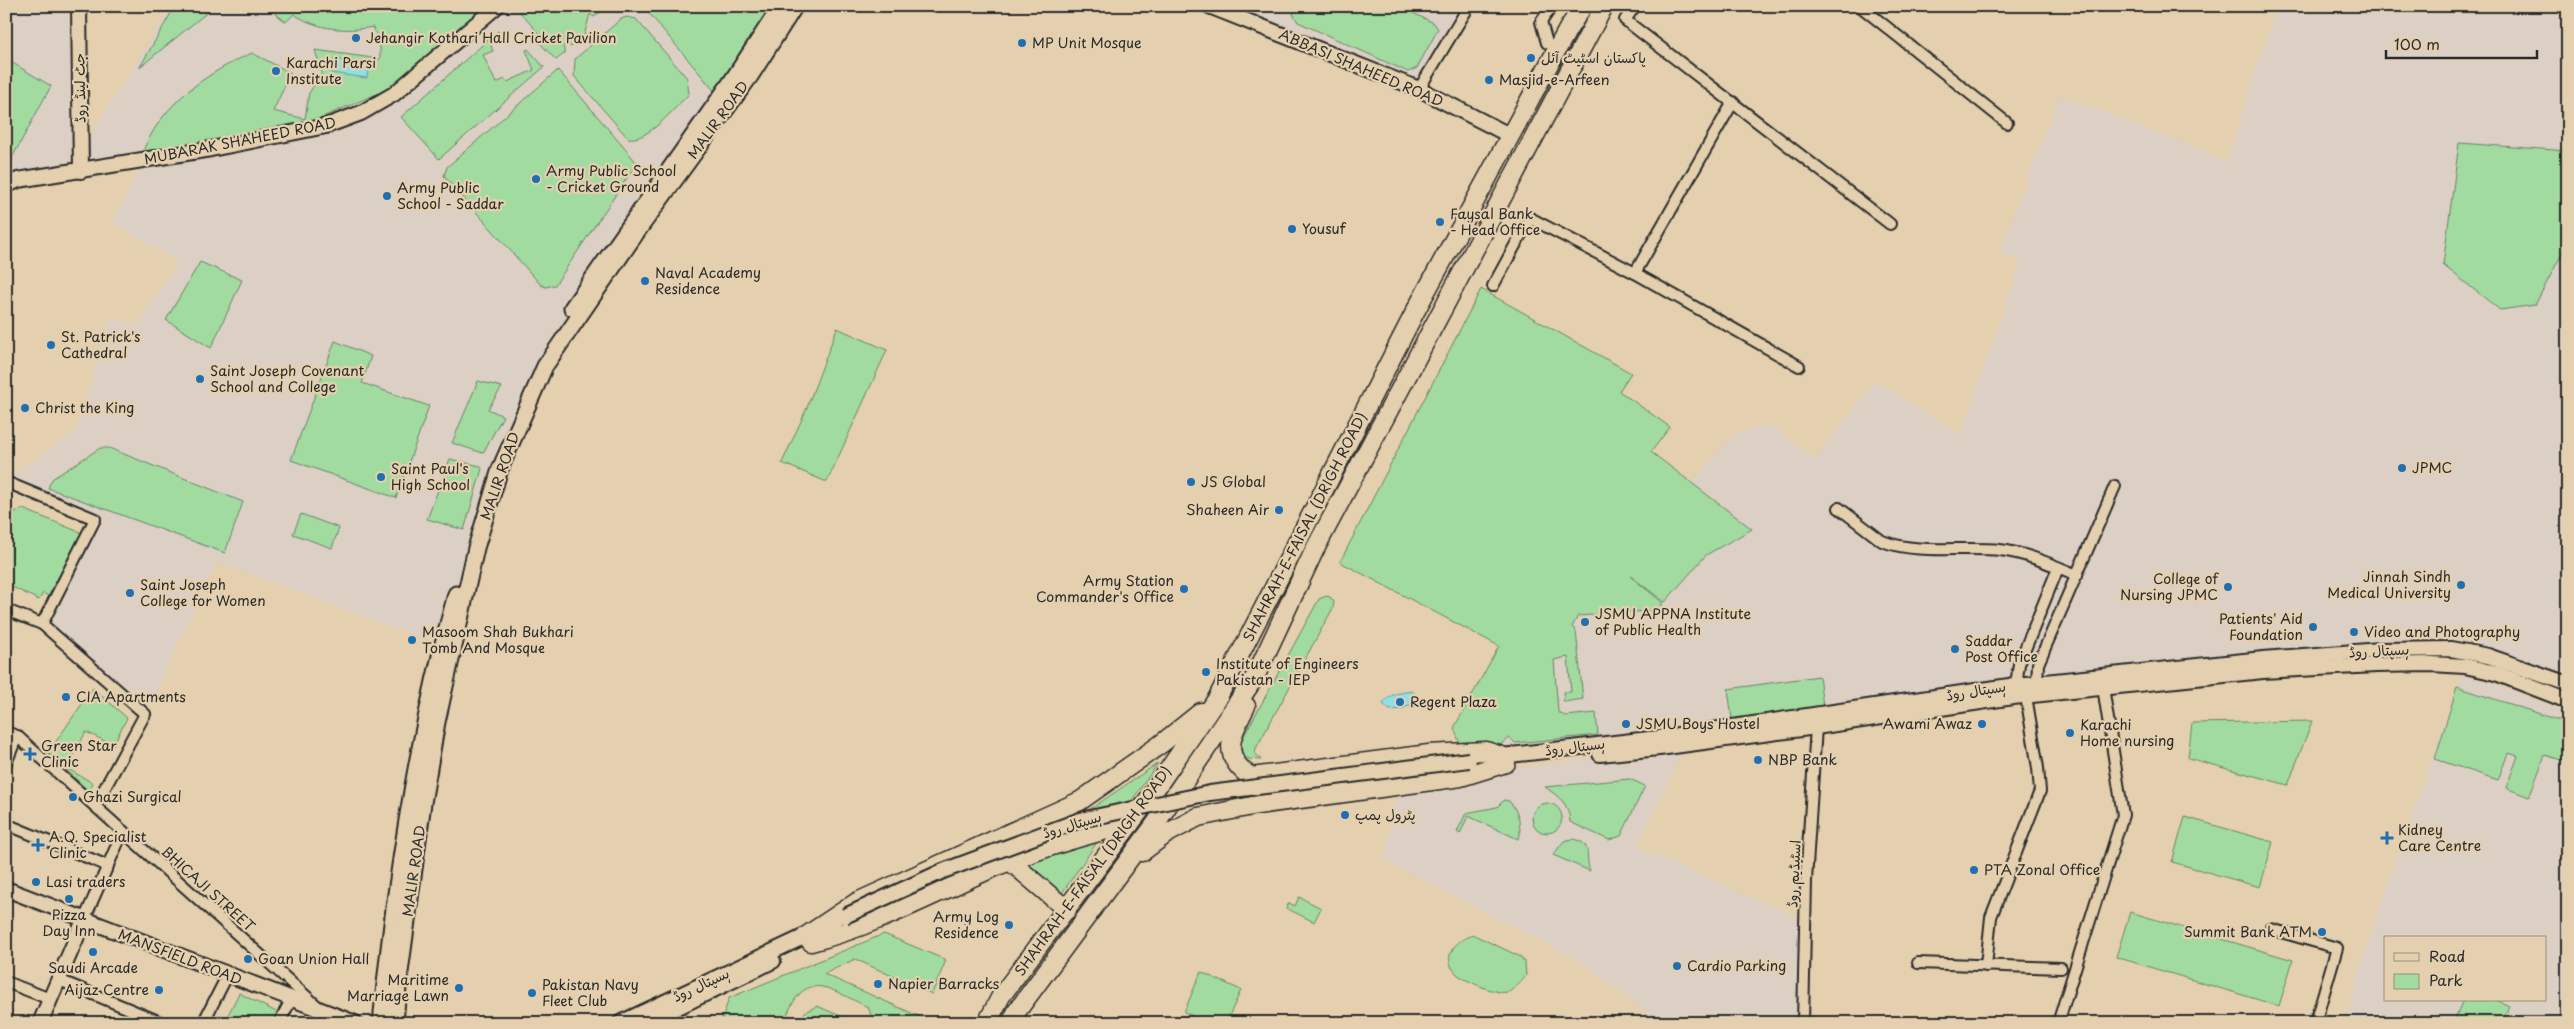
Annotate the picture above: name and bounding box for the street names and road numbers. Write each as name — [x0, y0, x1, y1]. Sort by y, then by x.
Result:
street label: ABBASI SHAHEED ROAD — [1276, 23, 1447, 112]
street label: جٹ لینڈ روڈ — [68, 53, 91, 123]
street label: MALIR ROAD — [682, 76, 753, 163]
street label: MUBARAK SHAHEED ROAD — [142, 112, 338, 169]
street label: SHAHRAH-E-FAISAL (DRIGH ROAD) — [1237, 409, 1372, 645]
street label: MALIR ROAD — [475, 429, 524, 523]
street label: ہسپتال روڈ — [2348, 638, 2410, 663]
street label: ہسپتال روڈ — [1944, 675, 2008, 706]
street label: ہسپتال روڈ — [1544, 732, 1606, 762]
street label: SHAHRAH-E-FAISAL (DRIGH ROAD) — [1009, 762, 1176, 980]
street label: ہسپتال روڈ — [1040, 806, 1104, 844]
street label: MALIR ROAD — [397, 824, 430, 918]
street label: اسٹیڈیم روڈ — [1781, 840, 1807, 908]
street label: BHICAJI STREET — [157, 841, 260, 937]
street label: MANSFIELD ROAD — [115, 923, 245, 990]
street label: ہسپتال روڈ — [669, 962, 733, 1008]

